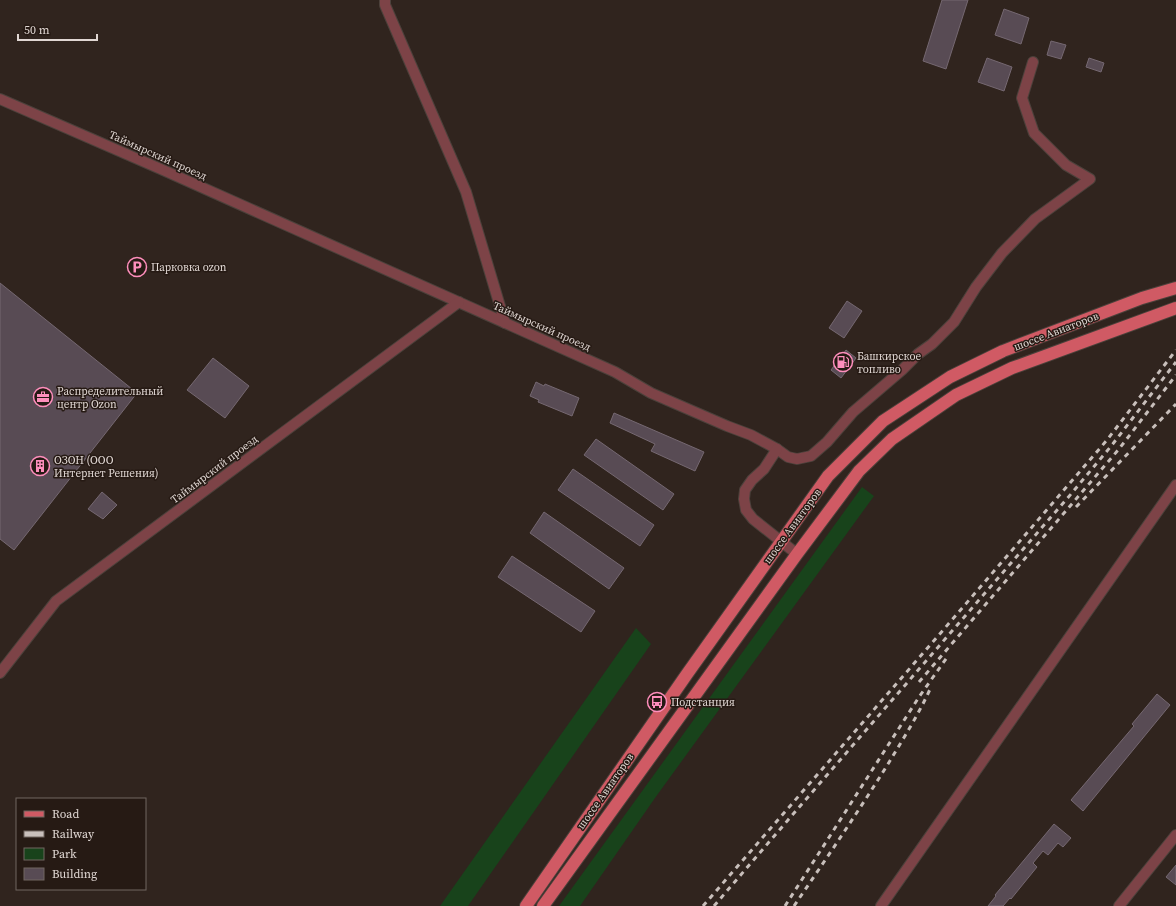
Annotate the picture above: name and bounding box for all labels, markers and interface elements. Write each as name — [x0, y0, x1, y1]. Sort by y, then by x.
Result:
scale bar — [18, 16, 97, 42]
text: 50 m — [24, 22, 50, 38]
street label: Таймырский проезд — [107, 127, 209, 184]
parking icon: Парковка ozon — [126, 256, 148, 278]
place label: Парковка ozon — [151, 260, 227, 275]
street label: Таймырский проезд — [491, 298, 593, 355]
street label: шоссе Авиаторов — [1012, 308, 1101, 355]
place label: Башкирское топливо — [857, 349, 922, 377]
fuel station icon: Башкирское топливо — [832, 351, 854, 373]
place label: Распределительный центр Ozon — [57, 384, 163, 412]
office icon: Распределительный центр Ozon — [32, 386, 54, 408]
street label: Таймырский проезд — [168, 432, 261, 507]
place label: ОЗОН (ООО Интернет Решения) — [54, 453, 158, 481]
building icon: ОЗОН (ООО Интернет Решения) — [29, 455, 51, 477]
street label: шоссе Авиаторов — [760, 485, 825, 567]
bus stop icon: Подстанция — [646, 691, 668, 713]
place label: Подстанция — [671, 695, 735, 710]
street label: шоссе Авиаторов — [574, 750, 637, 832]
legend — [16, 798, 146, 890]
text: Road — [52, 806, 79, 822]
text: Railway — [52, 826, 95, 842]
text: Park — [52, 846, 77, 862]
text: Building — [52, 866, 97, 882]

